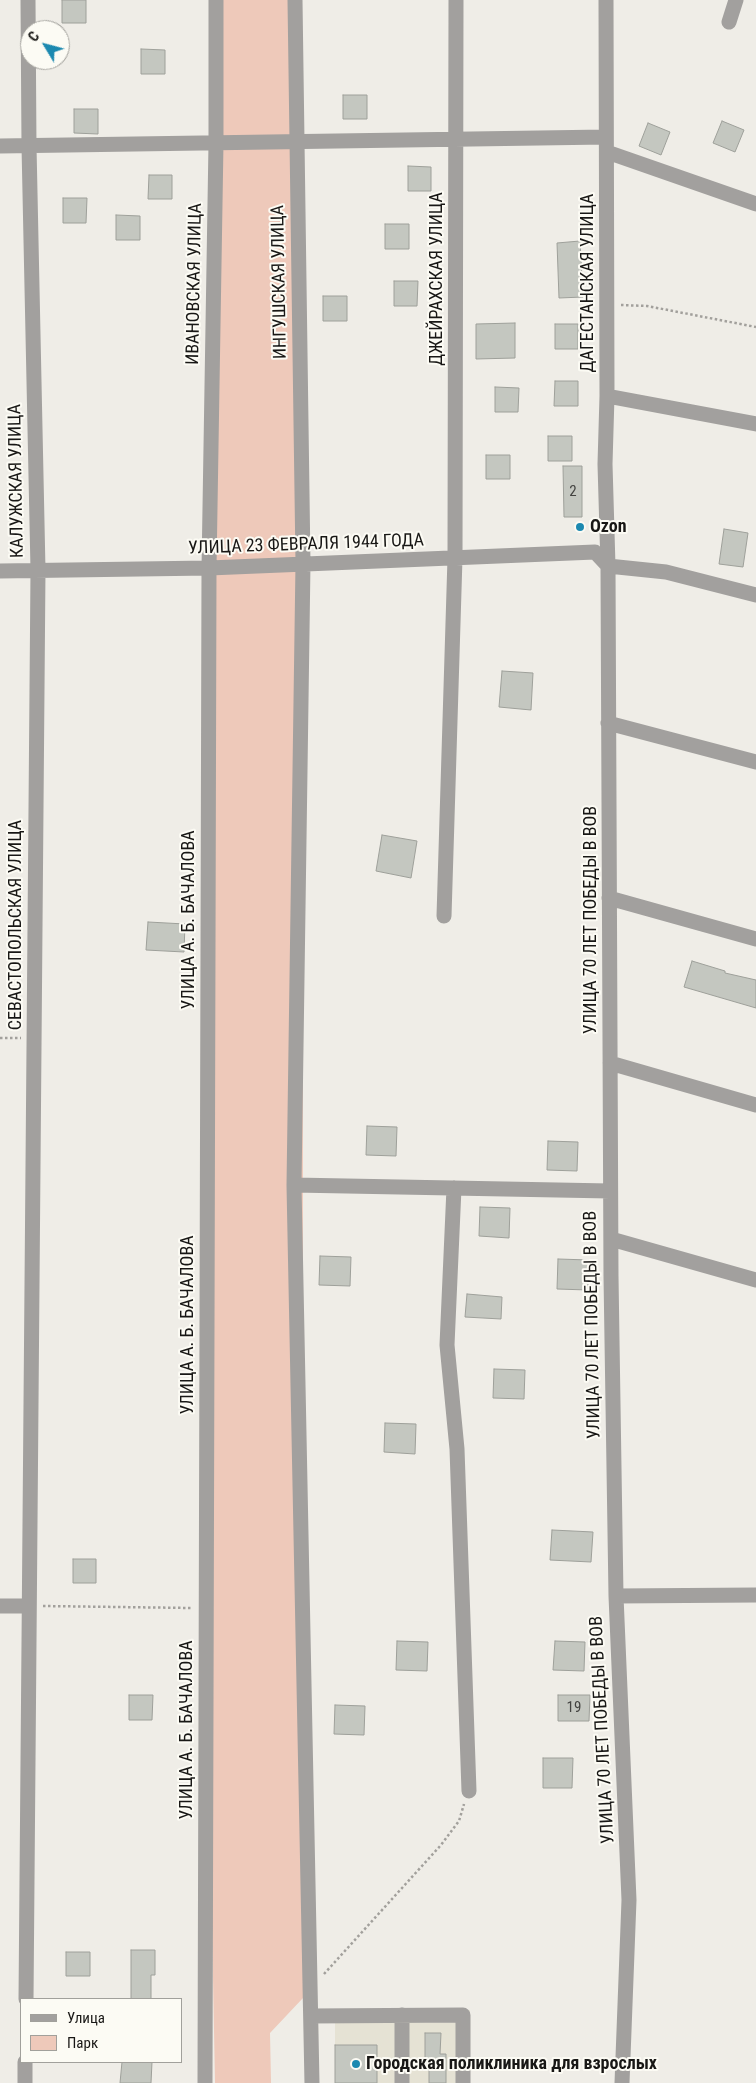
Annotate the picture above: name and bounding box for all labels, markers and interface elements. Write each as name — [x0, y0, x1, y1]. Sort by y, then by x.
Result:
north arrow — [20, 20, 70, 70]
text: С — [25, 29, 43, 45]
street label: ДЖЕЙРАХСКАЯ УЛИЦА — [426, 192, 448, 366]
street label: ДАГЕСТАНСКАЯ УЛИЦА — [577, 194, 599, 372]
street label: ИВАНОВСКАЯ УЛИЦА — [183, 203, 207, 365]
street label: ИНГУШСКАЯ УЛИЦА — [268, 205, 292, 359]
street label: КАЛУЖСКАЯ УЛИЦА — [5, 404, 29, 558]
house number: 2 — [569, 483, 577, 501]
place label: Ozon — [590, 516, 627, 538]
marker: Ozon — [574, 521, 586, 533]
street label: УЛИЦА 23 ФЕВРАЛЯ 1944 ГОДА — [188, 530, 424, 560]
street label: УЛИЦА 70 ЛЕТ ПОБЕДЫ В ВОВ — [580, 806, 602, 1034]
street label: СЕВАСТОПОЛЬСКАЯ УЛИЦА — [5, 820, 27, 1030]
street label: УЛИЦА А. Б. БАЧАЛОВА — [178, 830, 200, 1010]
street label: УЛИЦА 70 ЛЕТ ПОБЕДЫ В ВОВ — [580, 1211, 606, 1439]
street label: УЛИЦА А. Б. БАЧАЛОВА — [177, 1235, 199, 1415]
street label: УЛИЦА 70 ЛЕТ ПОБЕДЫ В ВОВ — [586, 1615, 620, 1845]
street label: УЛИЦА А. Б. БАЧАЛОВА — [176, 1640, 198, 1820]
house number: 19 — [567, 1699, 581, 1717]
legend — [20, 1998, 182, 2063]
text: Улица — [67, 2009, 105, 2027]
text: Парк — [67, 2034, 98, 2052]
place label: Городская поликлиника для взрослых — [366, 2053, 657, 2075]
marker: Городская поликлиника для взрослых — [350, 2058, 362, 2070]

